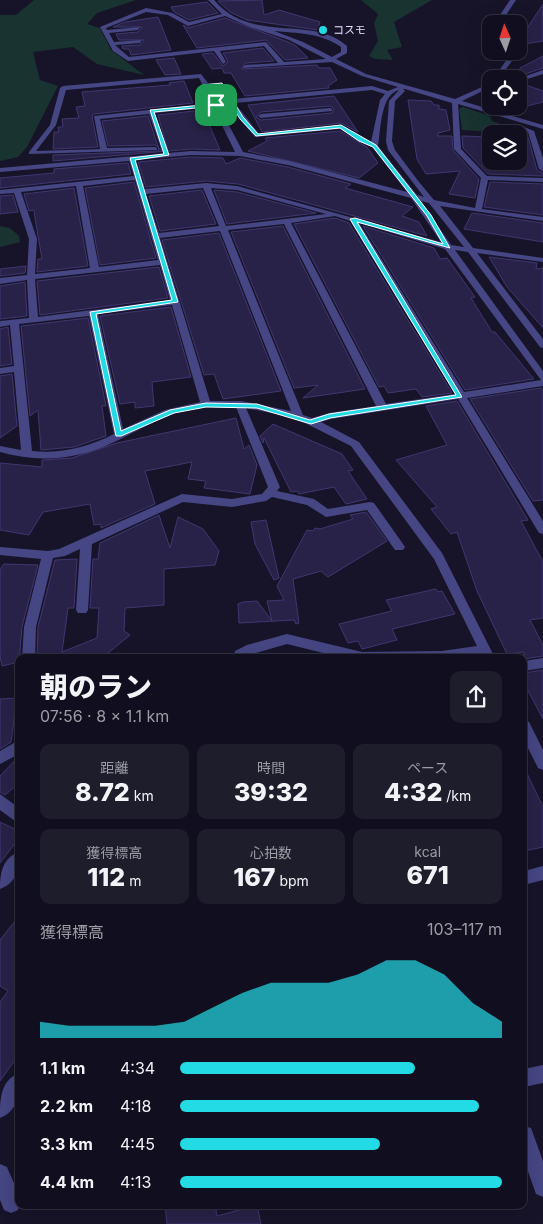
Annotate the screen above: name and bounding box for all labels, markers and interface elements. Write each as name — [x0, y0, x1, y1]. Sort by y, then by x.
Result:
north arrow — [482, 15, 528, 60]
map controls — [482, 15, 527, 170]
place label: コスモ — [333, 23, 366, 37]
marker: コスモ — [317, 24, 329, 36]
button: locate — [482, 70, 527, 115]
pin — [195, 84, 237, 126]
icon: arrive — [202, 91, 230, 119]
button: layers — [482, 125, 527, 170]
text: 朝のラン — [40, 670, 152, 704]
button: share — [450, 671, 502, 723]
text: 07:56 · 8 × 1.1 km — [40, 706, 169, 726]
text: 距離 — [100, 759, 128, 776]
text: 時間 — [257, 759, 285, 776]
text: ペース — [407, 759, 448, 776]
text: 8.72 — [75, 777, 130, 807]
text: 39:32 — [234, 777, 308, 807]
text: 4:32 — [384, 777, 442, 807]
text: km — [130, 787, 154, 804]
text: /km — [442, 787, 471, 804]
text: kcal — [414, 843, 441, 860]
text: 獲得標高 — [86, 844, 142, 861]
text: 心拍数 — [250, 844, 292, 861]
text: 671 — [407, 860, 449, 890]
text: 112 — [87, 862, 125, 892]
text: 167 — [233, 862, 275, 892]
text: m — [125, 872, 141, 889]
text: bpm — [275, 872, 309, 889]
text: 103–117 m — [427, 919, 502, 939]
text: 獲得標高 — [40, 922, 104, 942]
text: 1.1 km — [40, 1058, 85, 1078]
text: 4:34 — [120, 1058, 155, 1078]
text: 2.2 km — [40, 1096, 93, 1116]
text: 4:18 — [120, 1096, 151, 1116]
text: 3.3 km — [40, 1134, 93, 1154]
text: 4:45 — [120, 1134, 155, 1154]
text: 4.4 km — [40, 1172, 94, 1192]
text: 4:13 — [120, 1172, 151, 1192]

